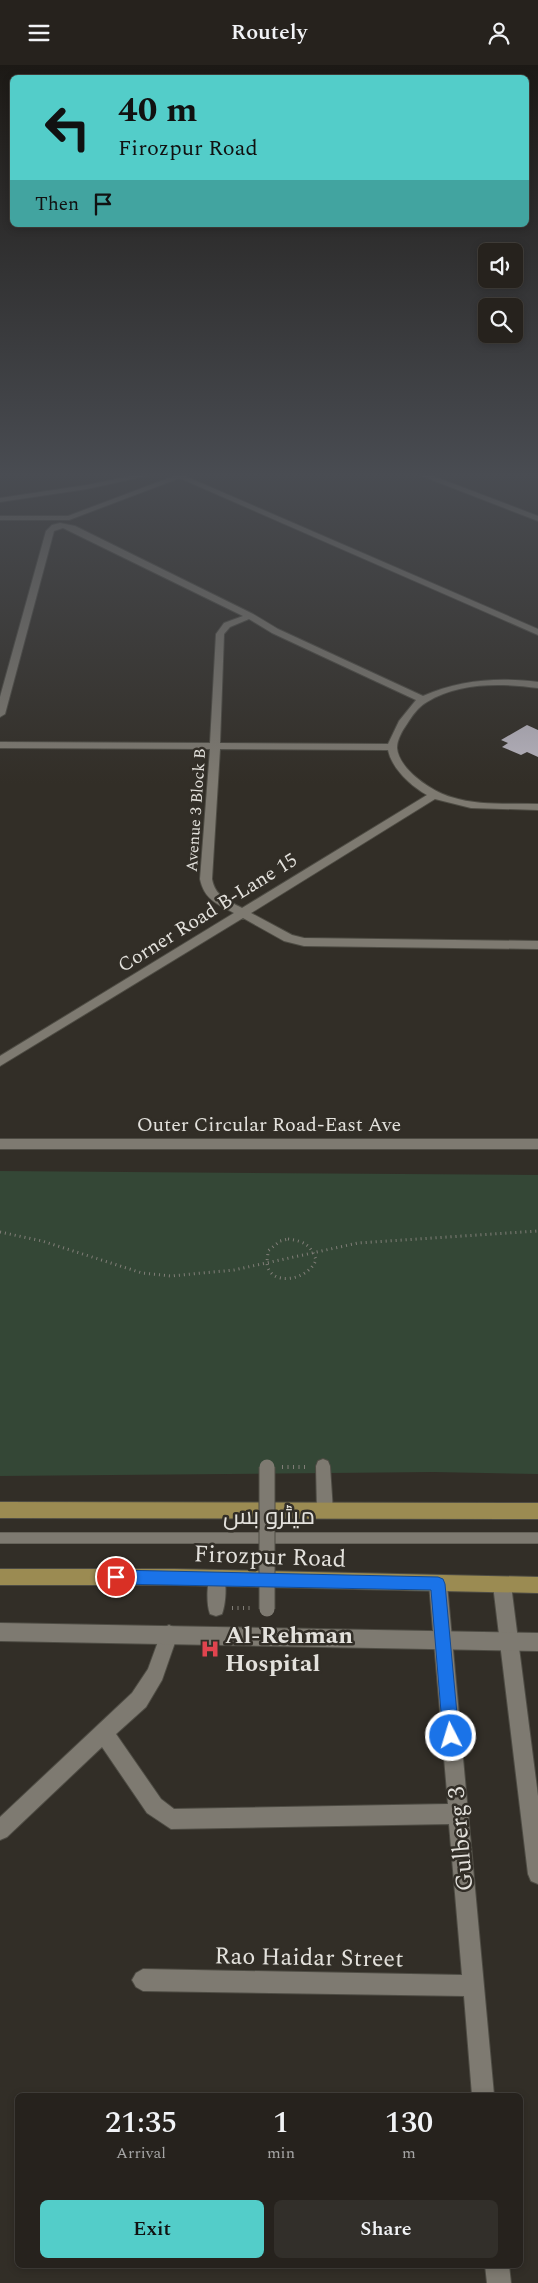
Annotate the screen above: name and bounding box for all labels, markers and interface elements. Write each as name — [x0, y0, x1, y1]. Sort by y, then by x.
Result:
text: Routely — [231, 16, 307, 49]
icon: menu — [25, 19, 53, 47]
icon: person — [485, 19, 513, 47]
text: 40 m — [118, 84, 198, 137]
icon: left — [35, 95, 100, 160]
text: Firozpur Road — [118, 132, 258, 165]
text: Then — [35, 190, 79, 219]
icon: arrive — [89, 190, 117, 218]
map controls — [478, 243, 523, 343]
button: sound — [478, 243, 523, 288]
button: search — [478, 298, 523, 343]
street label: Avenue 3 Block B — [180, 748, 212, 873]
street label: Corner Road B-Lane 15 — [112, 845, 303, 980]
street label: Outer Circular Road-East Ave — [137, 1110, 401, 1140]
street label: میٹرو بس — [223, 1499, 315, 1535]
street label: Firozpur Road — [193, 1536, 347, 1578]
pin — [95, 1556, 137, 1598]
icon: arrive — [102, 1563, 130, 1591]
place label: Al-Rehman Hospital — [225, 1618, 353, 1682]
hospital icon: Al-Rehman Hospital — [199, 1638, 221, 1660]
position arrow — [424, 1709, 476, 1761]
street label: Gulberg 3 — [438, 1785, 483, 1893]
street label: Rao Haidar Street — [214, 1938, 404, 1978]
text: 21:35 — [105, 2100, 177, 2146]
text: 1 — [273, 2100, 289, 2146]
text: 130 — [385, 2100, 433, 2146]
text: Arrival — [116, 2141, 166, 2165]
text: min — [267, 2141, 295, 2165]
text: m — [402, 2141, 416, 2165]
button: Exit — [40, 2200, 264, 2258]
button: Share — [274, 2200, 498, 2258]

